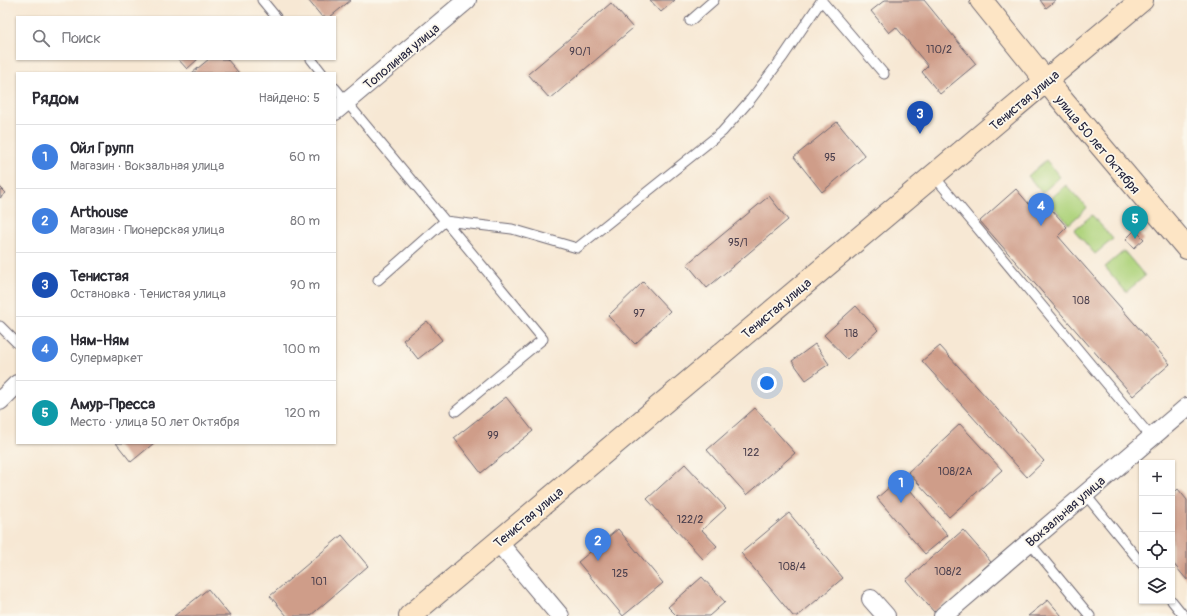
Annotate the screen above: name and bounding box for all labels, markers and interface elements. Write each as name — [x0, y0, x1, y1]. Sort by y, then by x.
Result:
search box — [16, 16, 336, 60]
street label: Тополиная улица — [360, 20, 443, 93]
icon: search — [30, 27, 52, 49]
text: Поиск — [62, 29, 101, 48]
house number: 110/2 — [926, 43, 952, 56]
house number: 90/1 — [569, 45, 591, 58]
street label: Тенистая улица — [987, 67, 1063, 135]
text: Рядом — [32, 88, 79, 109]
text: Найдено: 5 — [258, 90, 320, 106]
street label: улица 50 лет Октября — [1051, 91, 1143, 197]
pin: 3 — [907, 101, 933, 134]
text: Ойл Групп — [70, 139, 134, 158]
text: 1 — [42, 149, 48, 165]
text: 60 m — [289, 149, 320, 165]
house number: 95 — [824, 151, 836, 164]
text: Магазин · Вокзальная улица — [70, 158, 224, 174]
pin: 4 — [1028, 193, 1054, 226]
text: Arthouse — [70, 203, 128, 222]
pin: 5 — [1122, 206, 1148, 239]
text: 2 — [41, 213, 49, 229]
text: 80 m — [290, 213, 320, 229]
text: Магазин · Пионерская улица — [70, 222, 225, 238]
house number: 95/1 — [728, 236, 748, 249]
text: Тенистая — [70, 267, 129, 286]
street label: Тенистая улица — [739, 275, 815, 343]
text: 3 — [41, 277, 49, 293]
text: 90 m — [290, 277, 320, 293]
text: Остановка · Тенистая улица — [70, 286, 226, 302]
house number: 108 — [1072, 294, 1090, 307]
house number: 97 — [633, 307, 645, 320]
house number: 118 — [844, 327, 859, 340]
text: Ням-Ням — [70, 331, 129, 350]
text: 4 — [41, 341, 49, 357]
text: 100 m — [283, 341, 320, 357]
text: Супермаркет — [70, 350, 143, 366]
your location — [757, 373, 777, 393]
text: Амур-Пресса — [70, 395, 155, 414]
text: 5 — [41, 405, 49, 421]
text: 120 m — [284, 405, 320, 421]
text: Место · улица 50 лет Октября — [70, 414, 239, 430]
house number: 99 — [487, 429, 499, 442]
house number: 122 — [743, 446, 759, 459]
map controls — [1139, 460, 1175, 604]
button: + — [1139, 460, 1175, 496]
house number: 108/2А — [938, 465, 972, 478]
pin: 1 — [888, 470, 914, 503]
street label: Вокзальная улица — [1023, 473, 1109, 551]
street label: Тенистая улица — [491, 484, 567, 552]
button: − — [1139, 496, 1175, 532]
house number: 122/2 — [677, 513, 703, 526]
pin: 2 — [585, 528, 611, 561]
button: locate — [1139, 532, 1175, 568]
house number: 108/4 — [778, 560, 806, 573]
house number: 108/2 — [934, 565, 962, 578]
house number: 125 — [612, 567, 628, 580]
button: layers — [1139, 568, 1175, 604]
house number: 101 — [311, 575, 327, 588]

